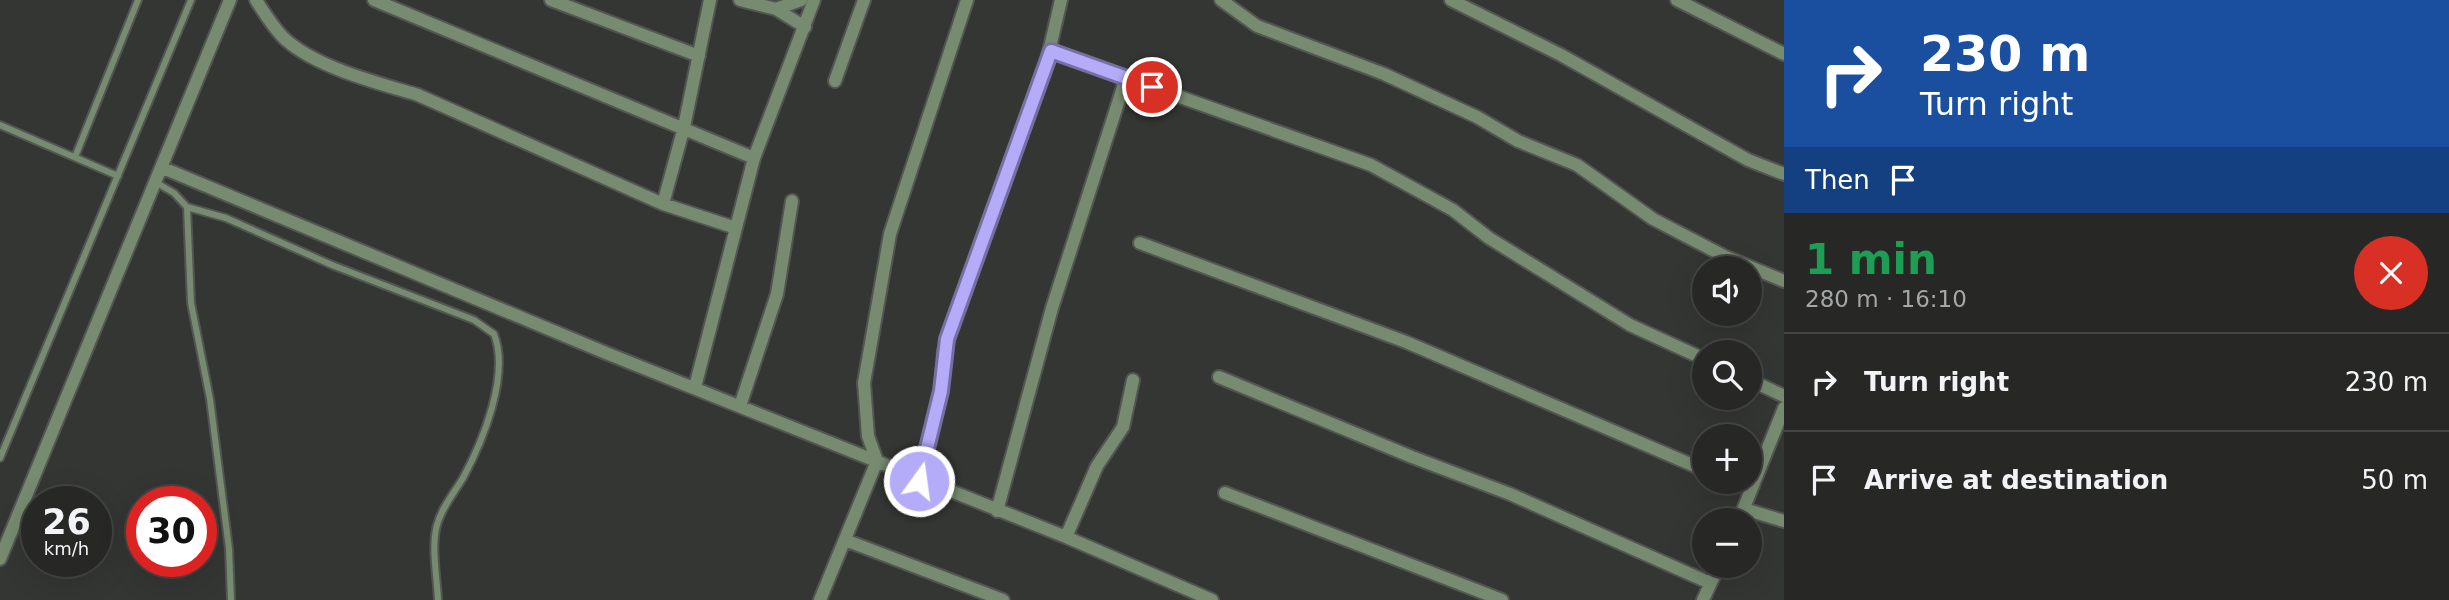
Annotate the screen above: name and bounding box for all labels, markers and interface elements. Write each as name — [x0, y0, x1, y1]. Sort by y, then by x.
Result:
text: 230 m — [1920, 26, 2090, 83]
icon: right — [1805, 28, 1896, 119]
pin — [1122, 57, 1182, 117]
icon: arrive — [1133, 68, 1171, 106]
text: Turn right — [1920, 85, 2073, 123]
icon: arrive — [1884, 161, 1922, 199]
text: Then — [1805, 165, 1870, 195]
text: 1 min — [1805, 235, 1937, 284]
button: close — [2354, 236, 2428, 310]
map controls — [1692, 256, 1762, 578]
button: sound — [1692, 256, 1762, 326]
text: 280 m · 16:10 — [1805, 286, 1967, 312]
button: search — [1692, 340, 1762, 410]
icon: right — [1805, 363, 1843, 401]
text: Turn right — [1864, 367, 2009, 397]
text: 230 m — [2345, 367, 2428, 397]
button: + — [1692, 424, 1762, 494]
position arrow — [882, 444, 956, 518]
icon: arrive — [1805, 461, 1843, 499]
text: Arrive at destination — [1864, 465, 2168, 495]
text: 50 m — [2361, 465, 2428, 495]
speed limit sign: 30 — [126, 486, 217, 577]
text: 26 — [42, 502, 91, 542]
button: − — [1692, 508, 1762, 578]
text: km/h — [44, 538, 89, 559]

